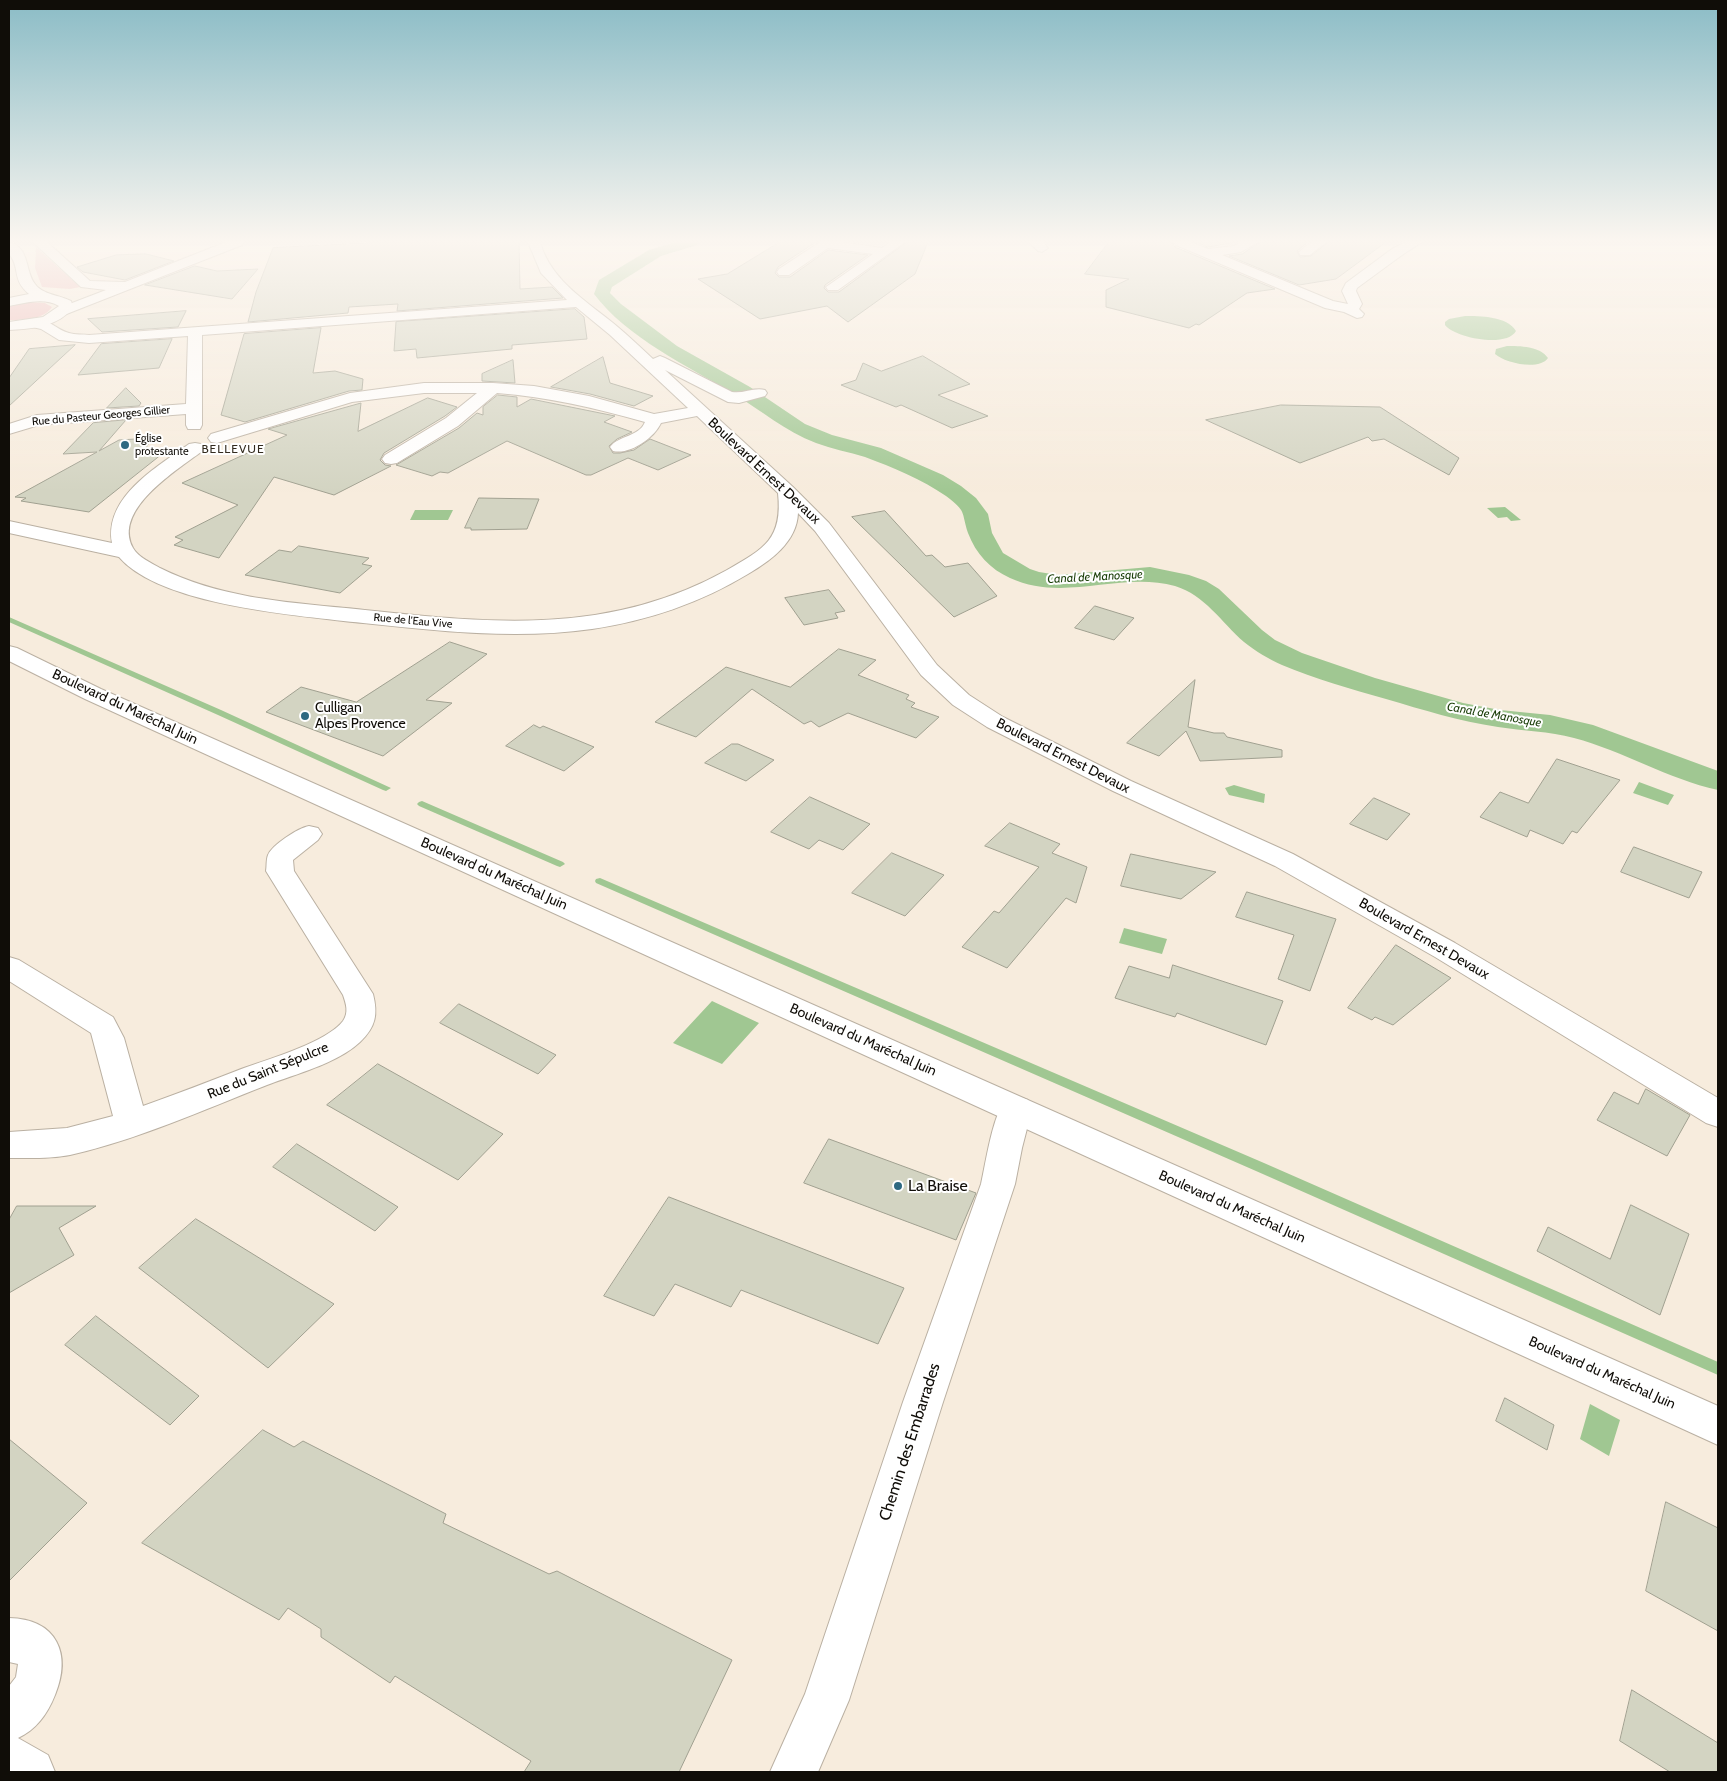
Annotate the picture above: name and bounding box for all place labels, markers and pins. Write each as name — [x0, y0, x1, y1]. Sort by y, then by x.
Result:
place label: Église protestante — [135, 432, 189, 458]
marker: Église protestante — [119, 439, 131, 451]
place label: Culligan Alpes Provence — [315, 700, 406, 732]
marker: Culligan Alpes Provence — [299, 710, 311, 722]
place label: La Braise — [908, 1176, 968, 1196]
marker: La Braise — [892, 1180, 904, 1192]

